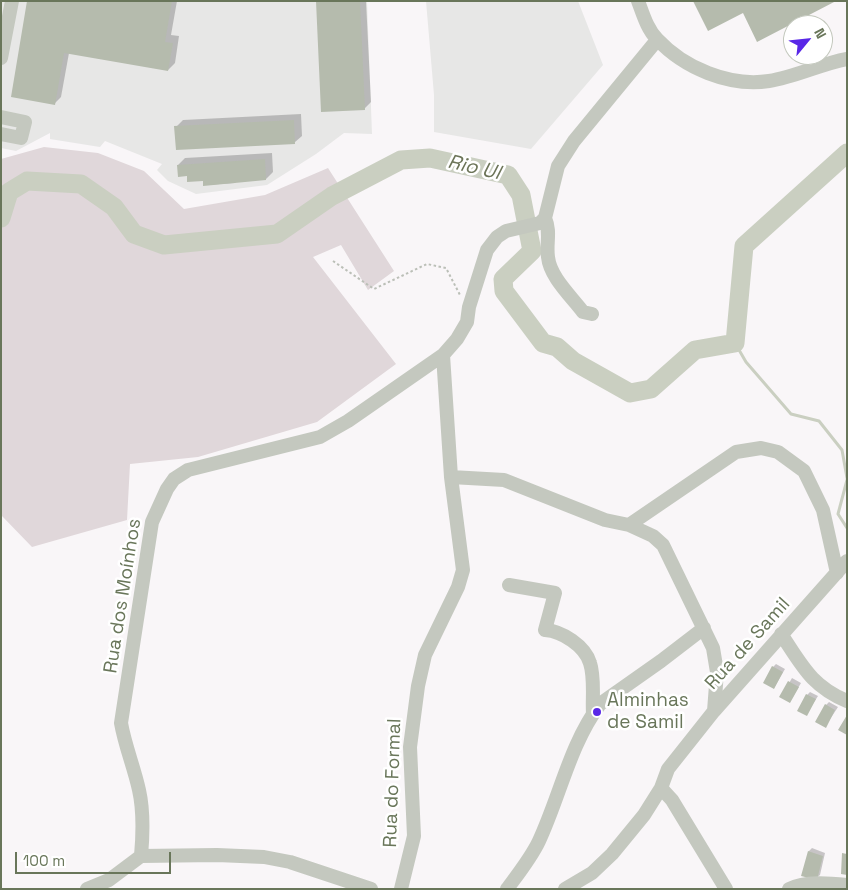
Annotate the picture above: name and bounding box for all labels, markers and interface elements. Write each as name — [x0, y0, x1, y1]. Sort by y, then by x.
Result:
north arrow — [783, 15, 833, 65]
text: N — [810, 25, 831, 42]
water label: Rio Ul — [445, 150, 503, 186]
street label: Rua dos Moínhos — [100, 517, 146, 675]
street label: Rua de Samil — [701, 593, 795, 695]
place label: Alminhas de Samil — [607, 690, 689, 734]
marker: Alminhas de Samil — [591, 706, 603, 718]
street label: Rua do Formal — [379, 718, 407, 848]
scale bar — [18, 842, 174, 874]
text: 100 m — [23, 851, 65, 870]

